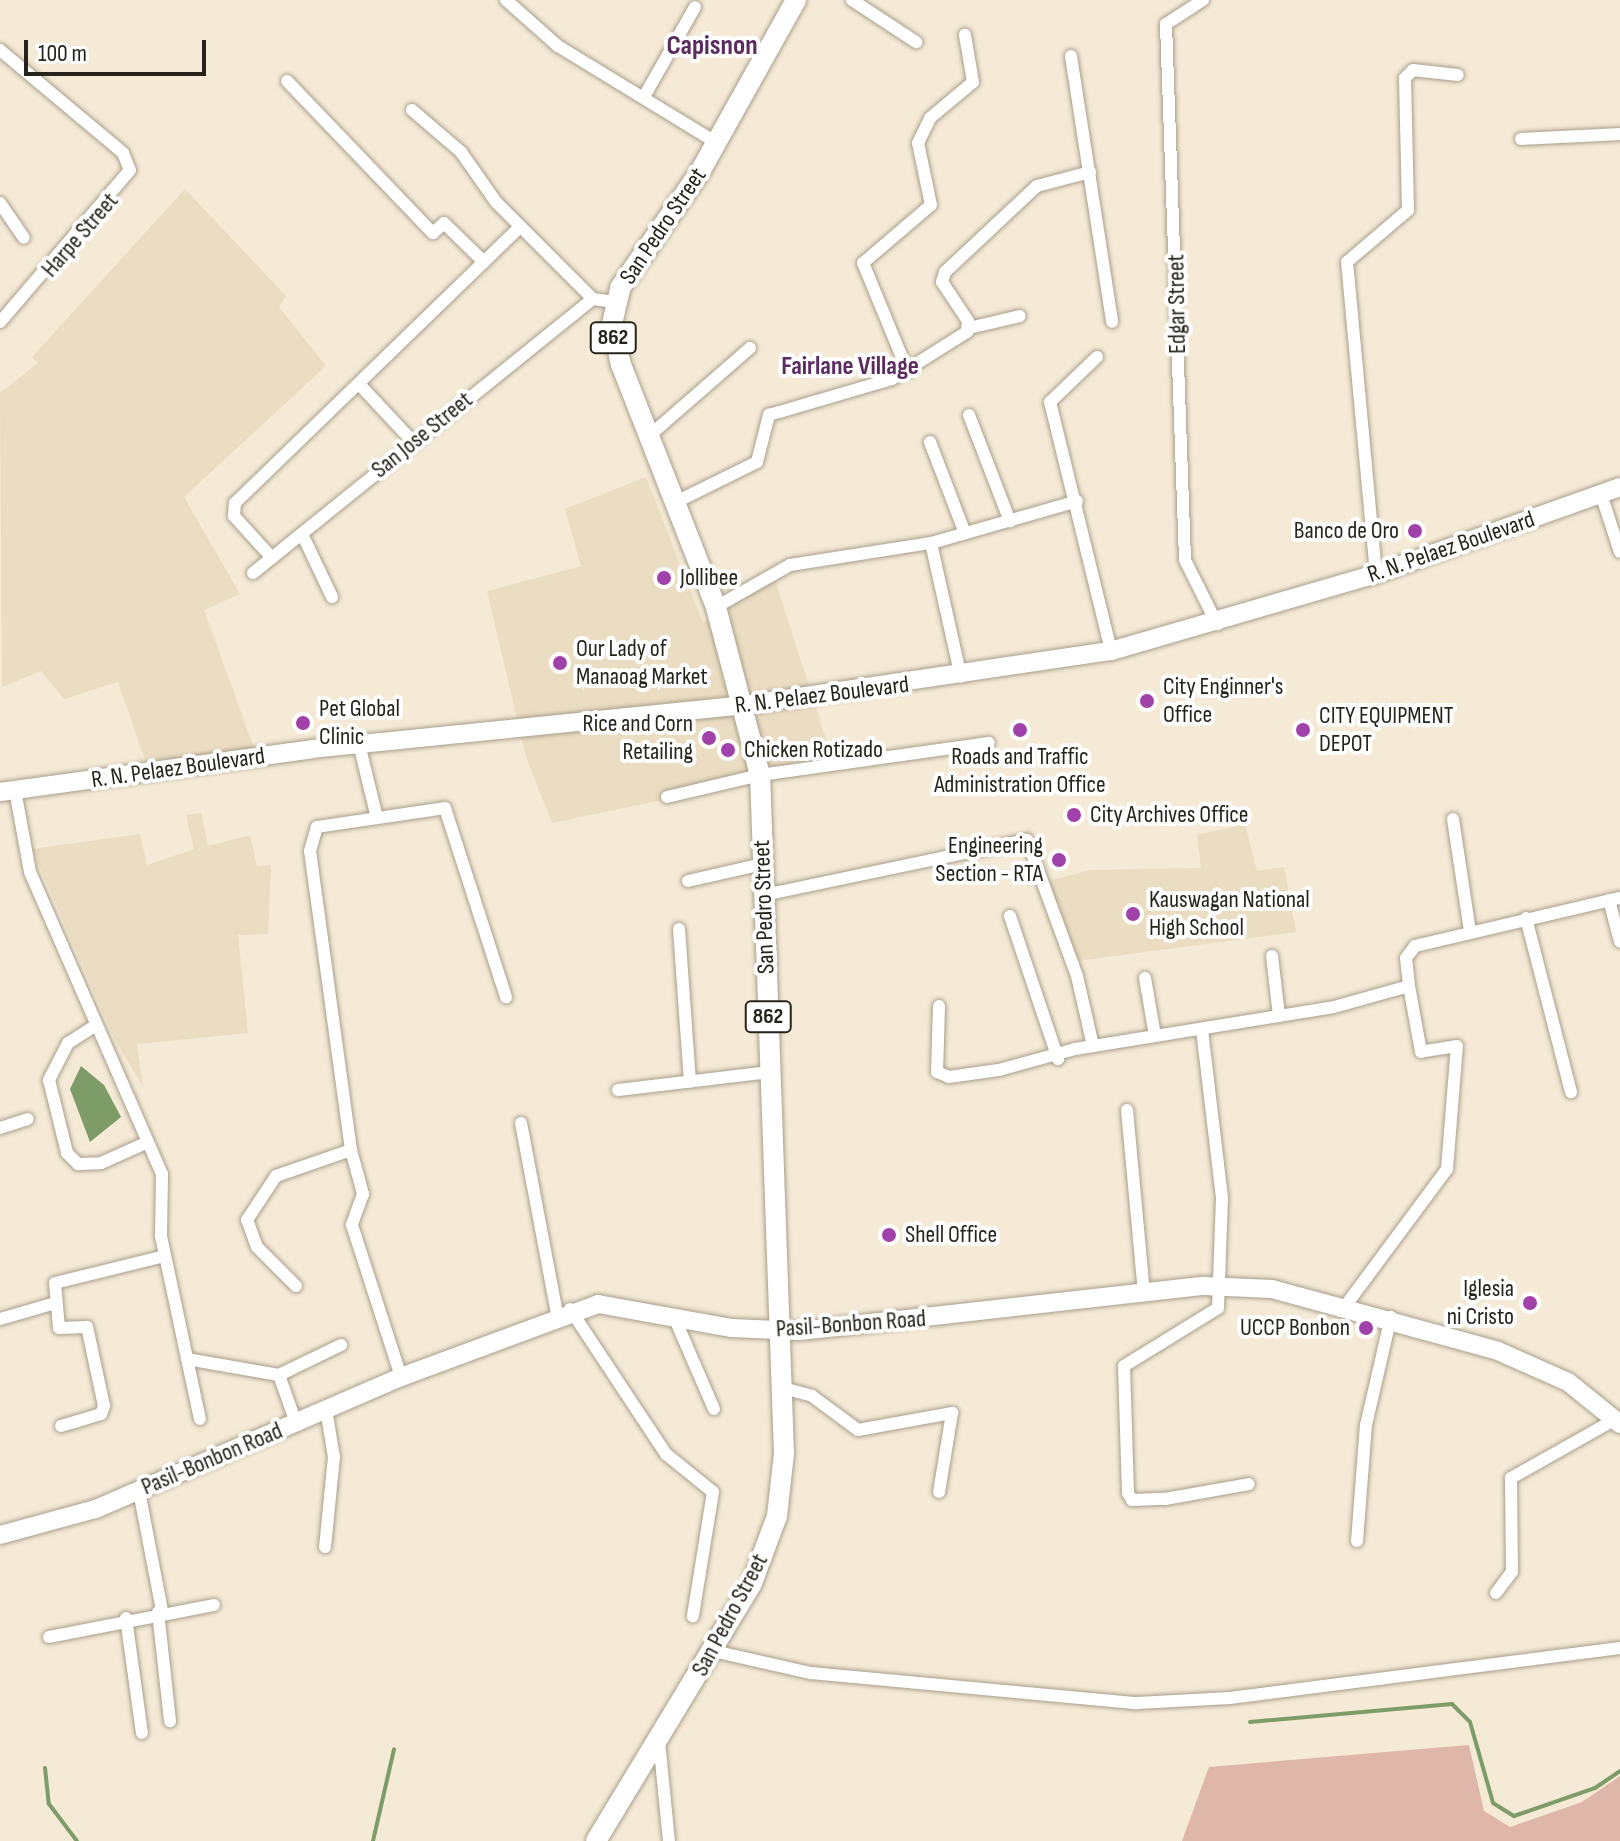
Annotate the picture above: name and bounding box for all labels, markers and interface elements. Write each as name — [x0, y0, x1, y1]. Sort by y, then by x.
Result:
scale bar — [28, 24, 210, 74]
district label: Capisnon — [666, 29, 758, 63]
text: 100 m — [38, 39, 87, 68]
street label: San Pedro Street — [614, 162, 712, 290]
street label: Harpe Street — [36, 187, 124, 283]
street label: Edgar Street — [1162, 254, 1192, 354]
road number: 862 — [589, 320, 637, 356]
district label: Fairlane Village — [781, 351, 919, 383]
street label: San Jose Street — [366, 386, 478, 484]
street label: R. N. Pelaez Boulevard — [1364, 505, 1538, 589]
place label: Banco de Oro — [1294, 517, 1399, 545]
marker: Banco de Oro — [1406, 522, 1424, 540]
place label: Jollibee — [680, 564, 738, 592]
marker: Jollibee — [655, 569, 673, 587]
place label: Our Lady of Manaoag Market — [576, 635, 708, 691]
marker: Our Lady of Manaoag Market — [551, 654, 569, 672]
street label: R. N. Pelaez Boulevard — [733, 670, 911, 720]
place label: City Enginner's Office — [1163, 673, 1283, 729]
marker: City Enginner's Office — [1138, 692, 1156, 710]
place label: Pet Global Clinic — [319, 695, 400, 751]
place label: CITY EQUIPMENT DEPOT — [1319, 702, 1453, 758]
place label: Rice and Corn Retailing — [583, 710, 693, 766]
marker: Pet Global Clinic — [294, 714, 312, 732]
marker: Roads and Traffic Administration Office — [1011, 721, 1029, 739]
marker: CITY EQUIPMENT DEPOT — [1294, 721, 1312, 739]
marker: Rice and Corn Retailing — [700, 729, 718, 747]
place label: Chicken Rotizado — [744, 736, 883, 764]
marker: Chicken Rotizado — [719, 741, 737, 759]
street label: R. N. Pelaez Boulevard — [89, 742, 267, 794]
place label: Roads and Traffic Administration Office — [934, 743, 1106, 799]
place label: City Archives Office — [1090, 801, 1248, 829]
marker: City Archives Office — [1065, 806, 1083, 824]
place label: Engineering Section - RTA — [935, 832, 1043, 888]
street label: San Pedro Street — [747, 839, 781, 975]
marker: Engineering Section - RTA — [1050, 851, 1068, 869]
place label: Kauswagan National High School — [1149, 886, 1310, 942]
marker: Kauswagan National High School — [1124, 905, 1142, 923]
road number: 862 — [744, 999, 792, 1035]
place label: Shell Office — [905, 1221, 997, 1249]
marker: Shell Office — [880, 1226, 898, 1244]
place label: Iglesia ni Cristo — [1447, 1275, 1514, 1331]
marker: Iglesia ni Cristo — [1521, 1294, 1539, 1312]
street label: Pasil-Bonbon Road — [775, 1304, 927, 1344]
place label: UCCP Bonbon — [1240, 1314, 1350, 1342]
marker: UCCP Bonbon — [1357, 1319, 1375, 1337]
street label: Pasil-Bonbon Road — [137, 1416, 287, 1502]
street label: San Pedro Street — [686, 1549, 774, 1681]

